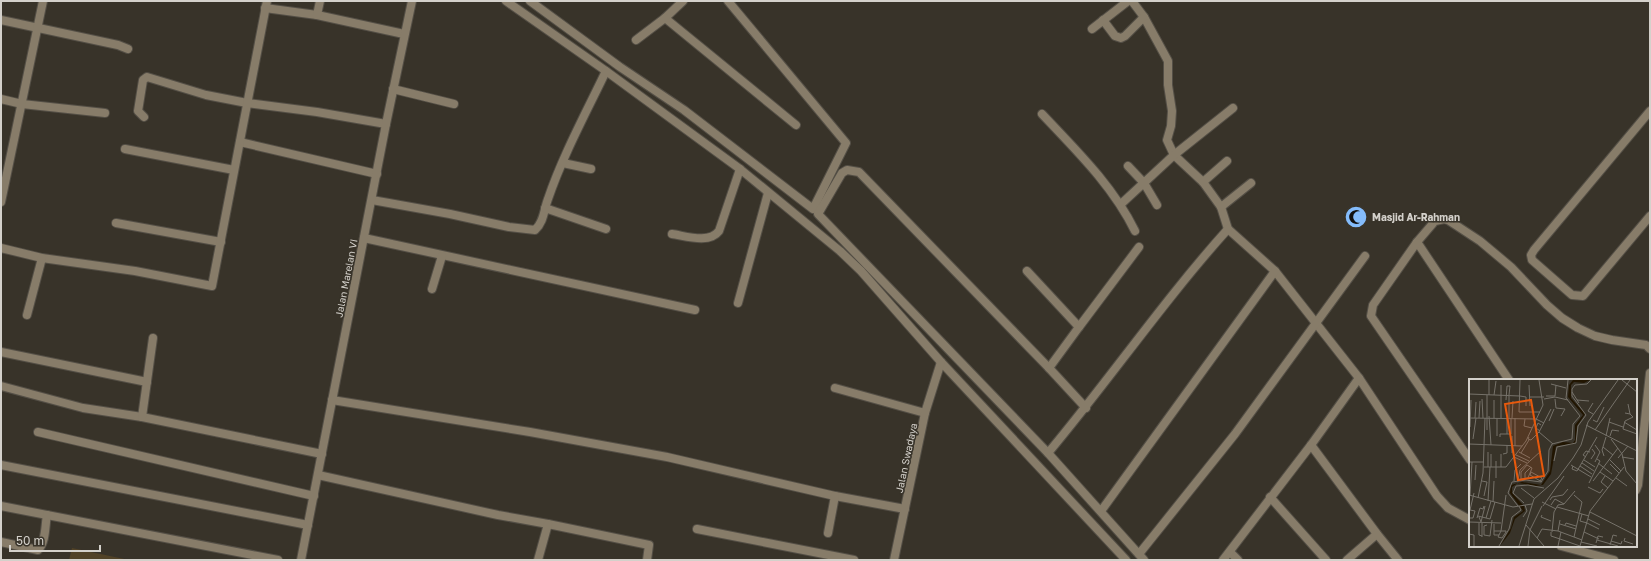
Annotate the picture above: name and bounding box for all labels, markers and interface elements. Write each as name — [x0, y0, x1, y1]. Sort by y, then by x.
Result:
mosque icon: Masjid Ar-Rahman — [1343, 204, 1369, 230]
place label: Masjid Ar-Rahman — [1372, 211, 1460, 223]
street label: Jalan Marelan VI — [332, 238, 360, 318]
inset map — [1469, 379, 1637, 547]
street label: Jalan Swadaya — [893, 422, 919, 494]
scale bar — [10, 527, 100, 553]
text: 50 m — [16, 533, 44, 548]

